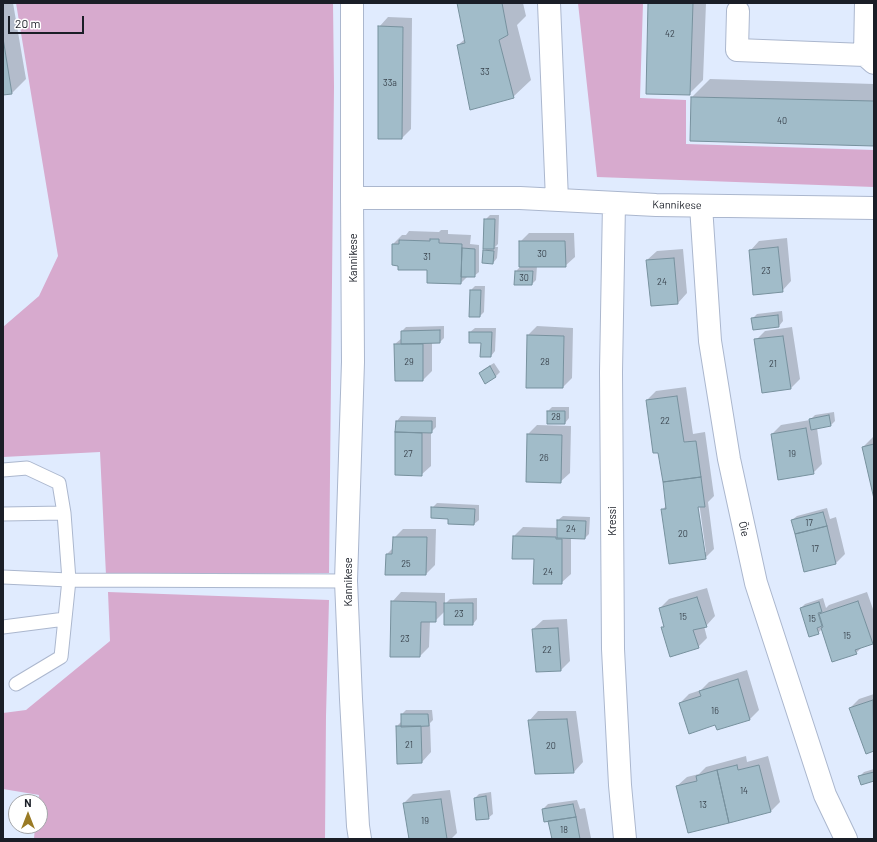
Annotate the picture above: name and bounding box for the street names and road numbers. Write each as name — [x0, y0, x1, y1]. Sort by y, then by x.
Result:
street label: Kannikese — [652, 198, 702, 212]
street label: Kannikese — [346, 233, 360, 283]
street label: Kressi — [605, 506, 619, 536]
street label: Õie — [736, 520, 752, 538]
street label: Kannikese — [341, 557, 355, 607]

